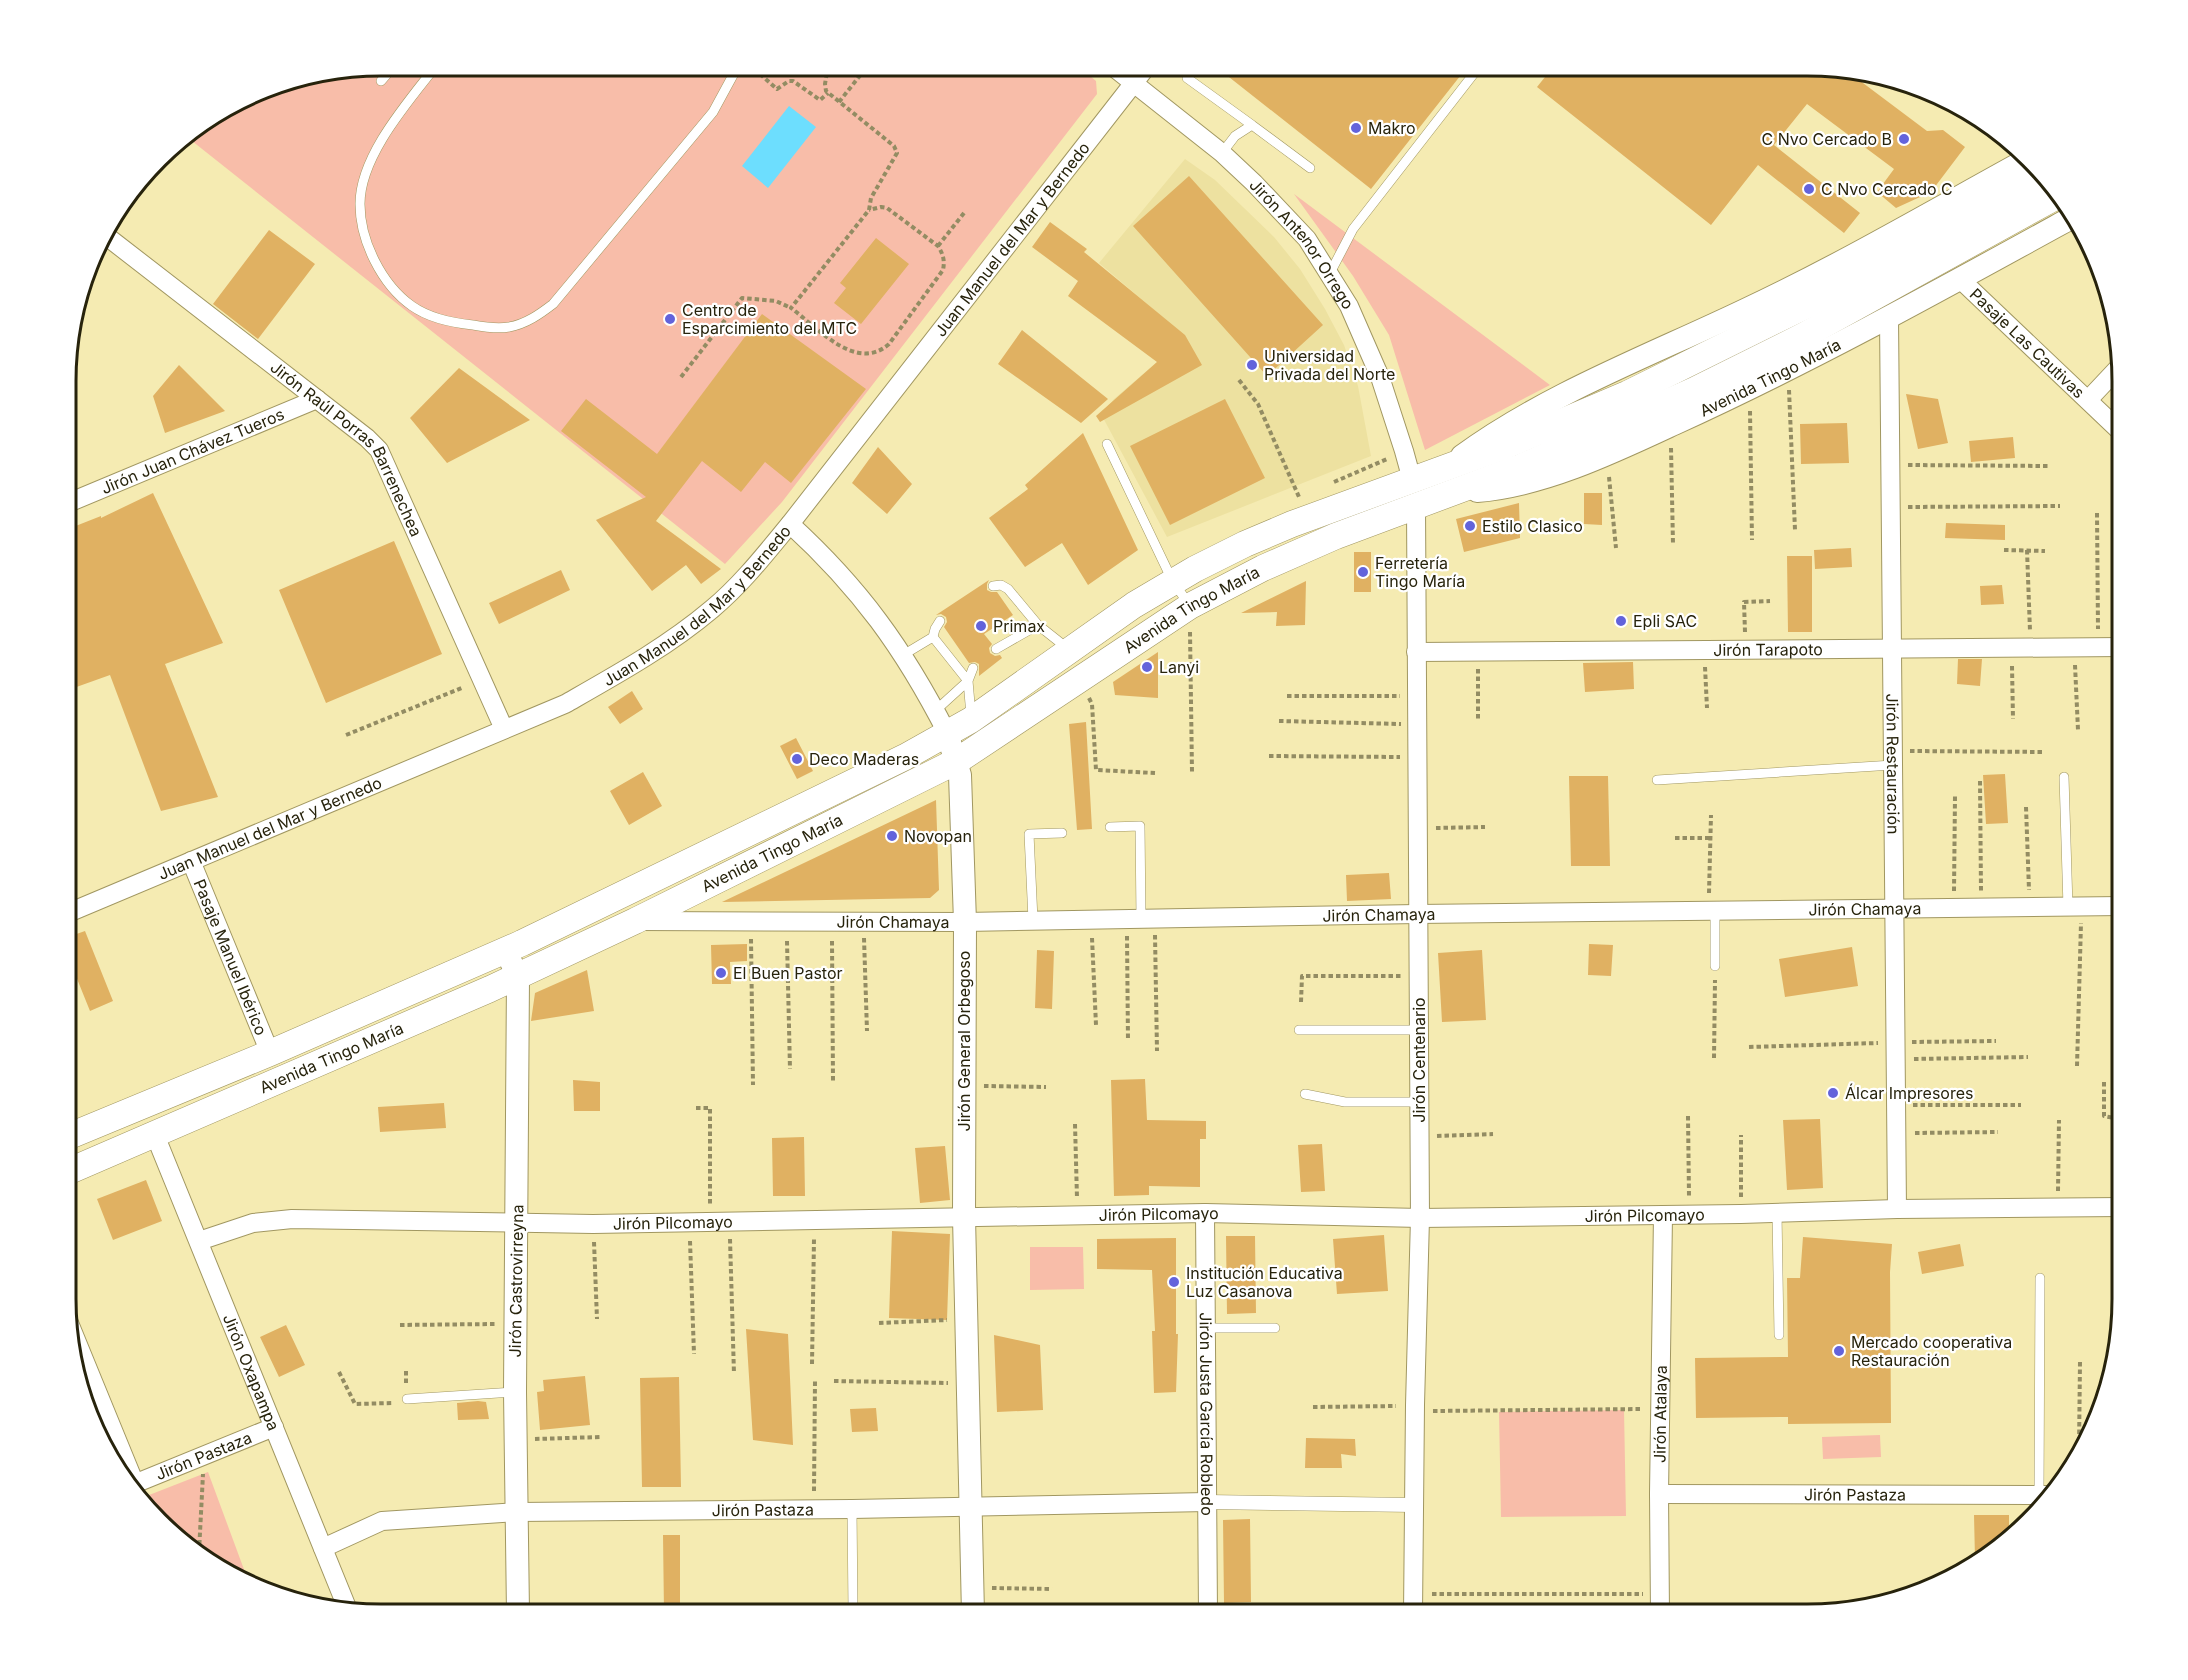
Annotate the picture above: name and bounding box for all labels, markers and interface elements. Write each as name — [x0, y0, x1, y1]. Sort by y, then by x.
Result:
place label: Makro — [1368, 118, 1416, 138]
marker: Makro — [1349, 121, 1363, 135]
place label: C Nvo Cercado B — [1761, 129, 1892, 149]
marker: C Nvo Cercado B — [1897, 132, 1911, 146]
street label: Juan Manuel del Mar y Bernedo — [930, 138, 1094, 340]
street label: Jirón Antenor Orrego — [1245, 175, 1358, 313]
place label: C Nvo Cercado C — [1821, 179, 1953, 199]
marker: C Nvo Cercado C — [1802, 182, 1816, 196]
street label: Pasaje Las Cautivas — [1966, 284, 2089, 402]
place label: Centro de Esparcimiento del MTC — [682, 300, 857, 338]
marker: Centro de Esparcimiento del MTC — [663, 312, 677, 326]
street label: Avenida Tingo María — [1696, 334, 1844, 421]
place label: Universidad Privada del Norte — [1264, 346, 1395, 384]
street label: Jirón Raúl Porras Barrenechea — [266, 357, 426, 540]
marker: Universidad Privada del Norte — [1245, 358, 1259, 372]
street label: Jirón Juan Chávez Tueros — [98, 404, 287, 498]
place label: Estilo Clasico — [1482, 516, 1583, 536]
marker: Estilo Clasico — [1463, 519, 1477, 533]
street label: Juan Manuel del Mar y Bernedo — [599, 521, 795, 690]
place label: Ferretería Tingo María — [1375, 553, 1465, 591]
street label: Avenida Tingo María — [1120, 562, 1263, 657]
marker: Ferretería Tingo María — [1356, 565, 1370, 579]
place label: Epli SAC — [1633, 611, 1697, 631]
marker: Epli SAC — [1614, 614, 1628, 628]
place label: Primax — [993, 616, 1045, 636]
marker: Primax — [974, 619, 988, 633]
street label: Jirón Tarapoto — [1713, 639, 1823, 660]
place label: Lanyi — [1159, 657, 1199, 677]
marker: Lanyi — [1140, 660, 1154, 674]
street label: Jirón Restauración — [1882, 693, 1904, 835]
place label: Deco Maderas — [809, 749, 919, 769]
marker: Deco Maderas — [790, 752, 804, 766]
street label: Juan Manuel del Mar y Bernedo — [155, 772, 385, 884]
street label: Avenida Tingo María — [698, 810, 846, 896]
place label: Novopan — [904, 826, 972, 846]
marker: Novopan — [885, 829, 899, 843]
street label: Pasaje Manuel Ibérico — [190, 876, 272, 1038]
street label: Jirón Chamaya — [1808, 898, 1922, 920]
street label: Jirón Chamaya — [1322, 904, 1436, 926]
street label: Jirón Chamaya — [836, 912, 950, 932]
street label: Jirón General Orbegoso — [954, 951, 974, 1131]
place label: El Buen Pastor — [733, 963, 843, 983]
marker: El Buen Pastor — [714, 966, 728, 980]
street label: Jirón Centenario — [1409, 997, 1429, 1123]
street label: Avenida Tingo María — [256, 1018, 406, 1098]
place label: Álcar Impresores — [1845, 1083, 1973, 1103]
marker: Álcar Impresores — [1826, 1086, 1840, 1100]
street label: Jirón Pilcomayo — [1099, 1203, 1219, 1225]
street label: Jirón Castrovirreyna — [505, 1204, 527, 1358]
street label: Jirón Pilcomayo — [1584, 1204, 1705, 1226]
street label: Jirón Pilcomayo — [613, 1211, 733, 1234]
place label: Institución Educativa Luz Casanova — [1186, 1263, 1343, 1301]
marker: Institución Educativa Luz Casanova — [1167, 1275, 1181, 1289]
street label: Jirón Oxapampa — [219, 1311, 284, 1433]
street label: Jirón Justa García Robledo — [1196, 1312, 1217, 1516]
place label: Mercado cooperativa Restauración — [1851, 1332, 2012, 1370]
marker: Mercado cooperativa Restauración — [1832, 1344, 1846, 1358]
street label: Jirón Atalaya — [1649, 1365, 1671, 1463]
street label: Jirón Pastaza — [152, 1427, 255, 1484]
street label: Jirón Pastaza — [1804, 1484, 1906, 1505]
street label: Jirón Pastaza — [712, 1499, 814, 1520]

